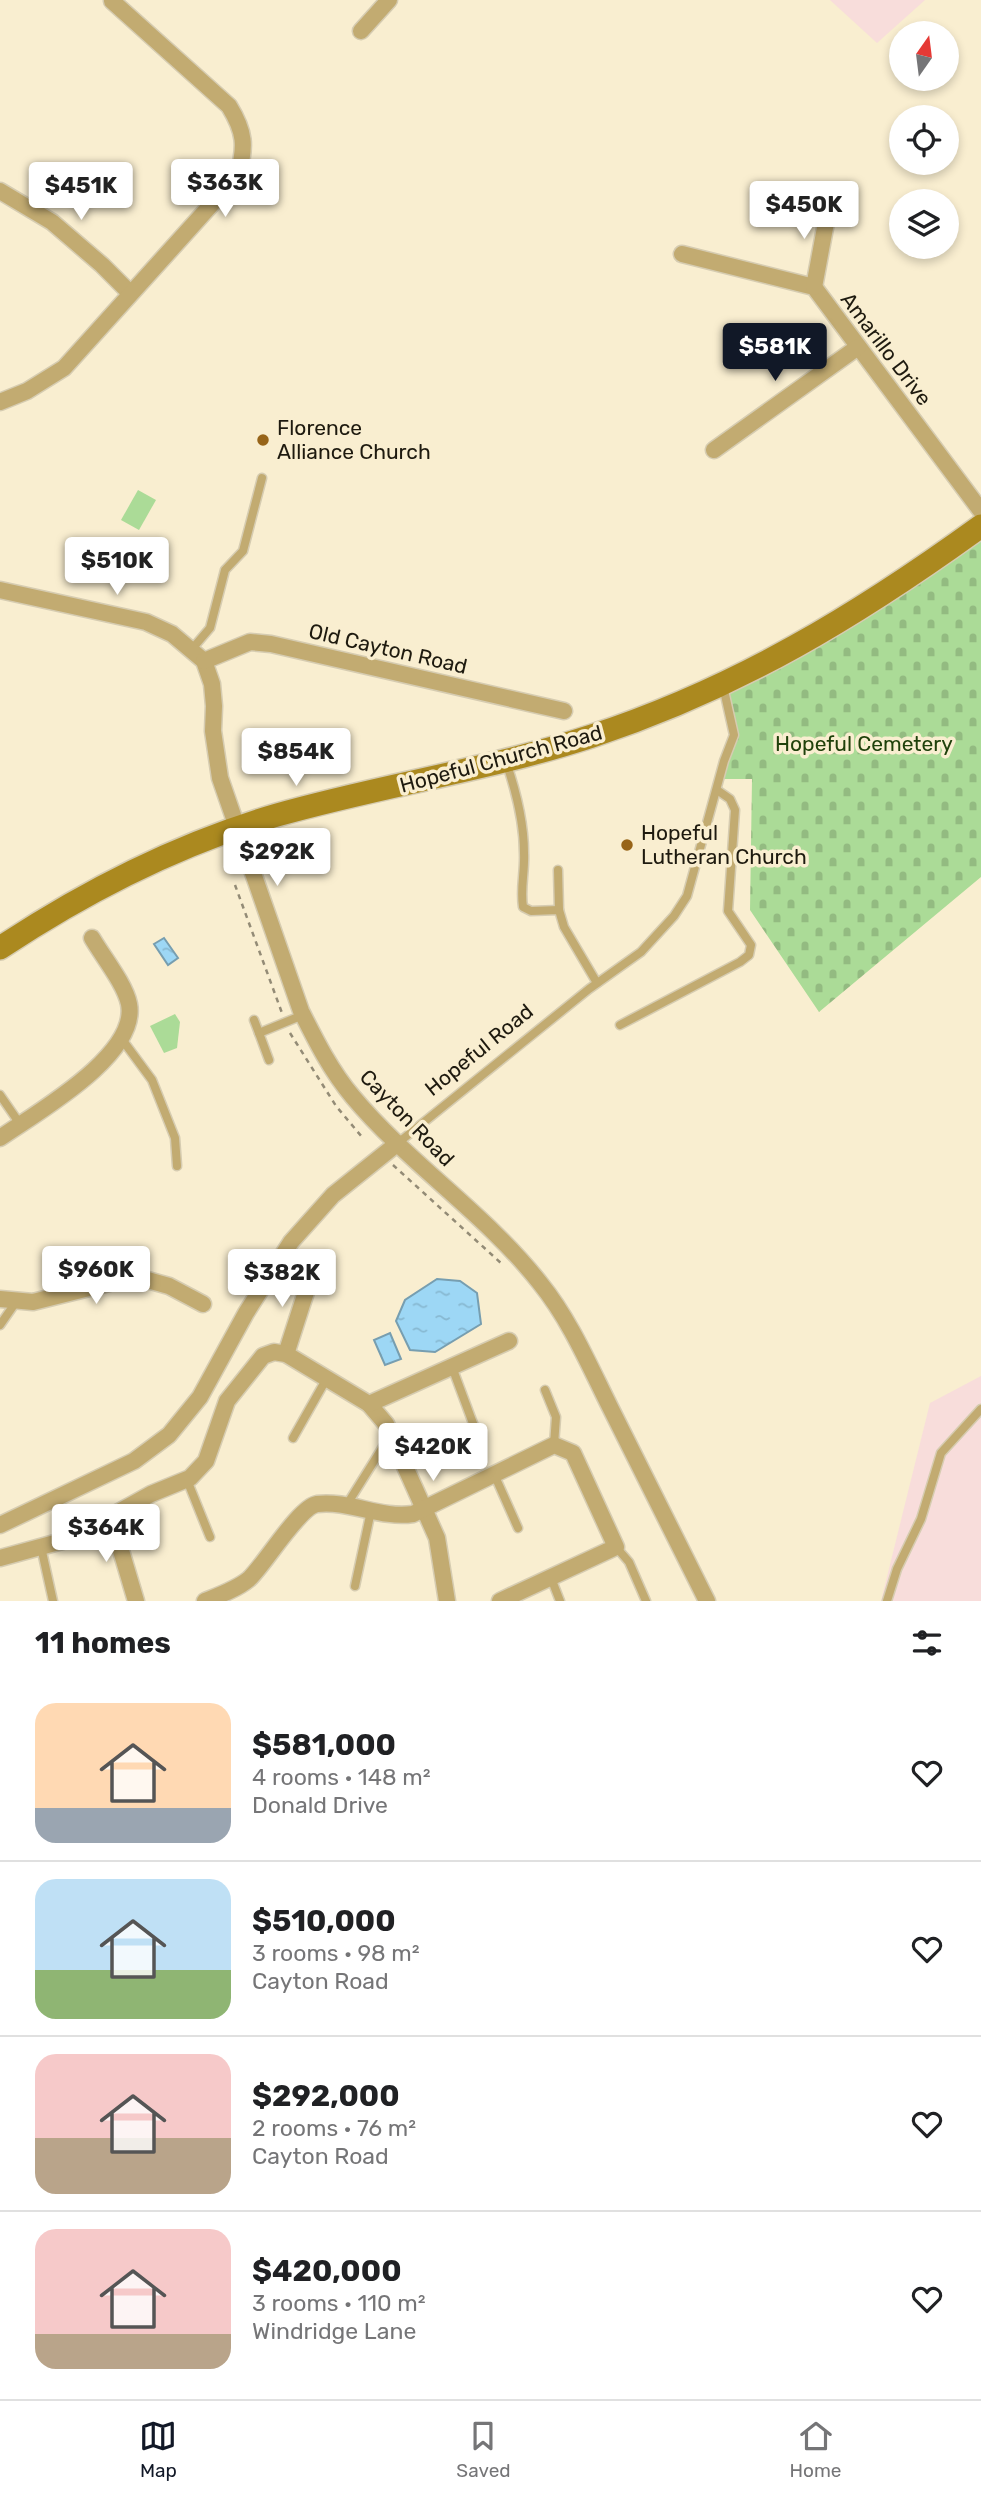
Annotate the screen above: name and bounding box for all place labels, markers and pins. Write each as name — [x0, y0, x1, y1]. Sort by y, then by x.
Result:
pin: $363K — [176, 160, 274, 219]
pin: $451K — [32, 162, 130, 222]
pin: $450K — [755, 182, 853, 241]
pin: $581K — [726, 324, 824, 383]
place label: Florence Alliance Church — [277, 415, 431, 464]
marker: Florence Alliance Church — [255, 432, 271, 448]
pin: $510K — [68, 538, 166, 597]
pin: $854K — [247, 728, 345, 788]
place label: Hopeful Lutheran Church — [641, 820, 807, 869]
pin: $292K — [228, 828, 326, 888]
marker: Hopeful Lutheran Church — [619, 837, 635, 853]
pin: $960K — [47, 1246, 145, 1306]
pin: $382K — [233, 1250, 331, 1309]
pin: $420K — [384, 1424, 482, 1483]
pin: $364K — [57, 1504, 155, 1564]

